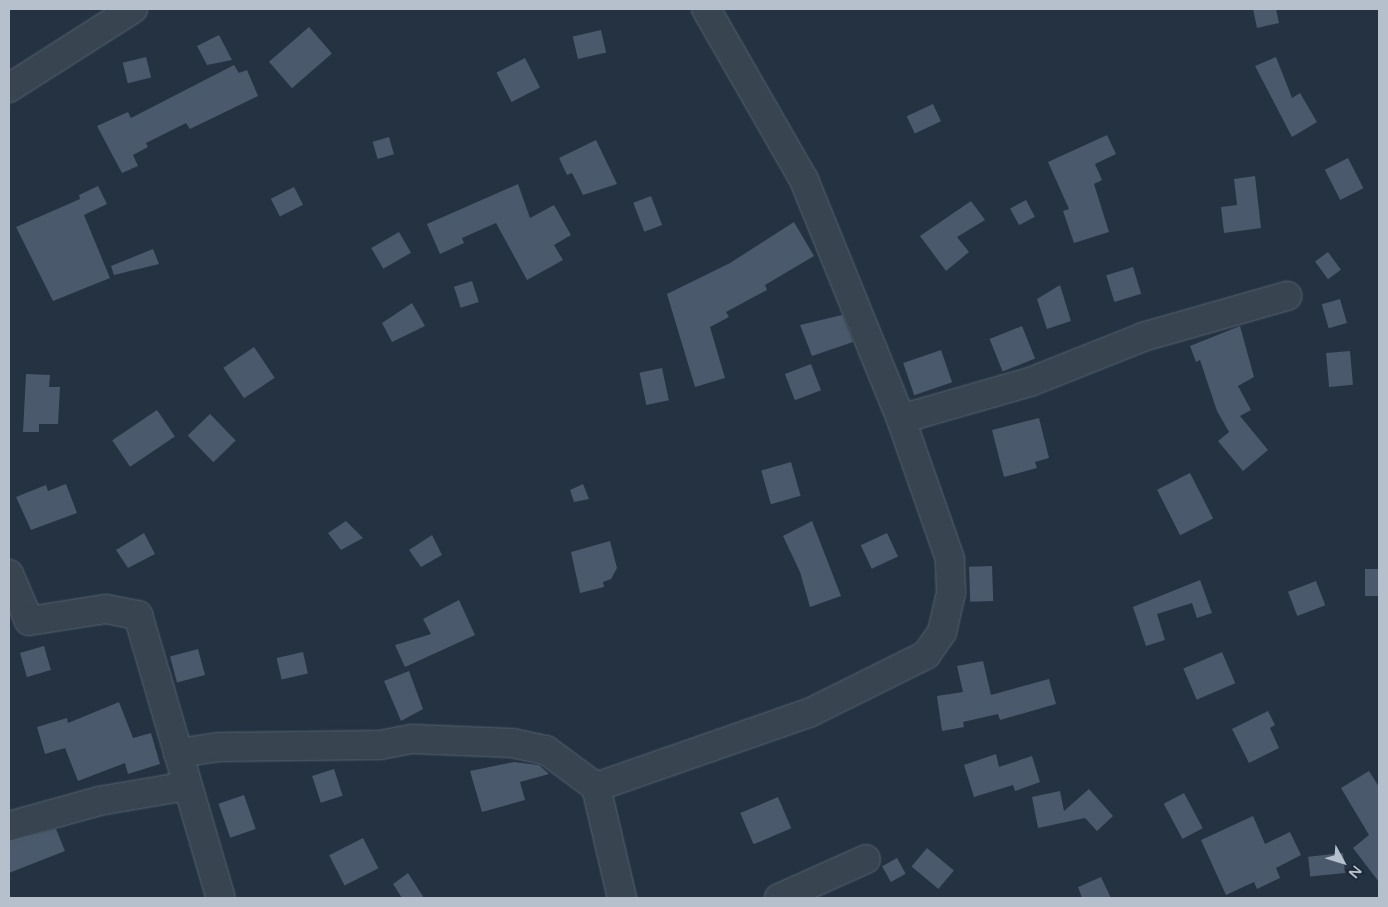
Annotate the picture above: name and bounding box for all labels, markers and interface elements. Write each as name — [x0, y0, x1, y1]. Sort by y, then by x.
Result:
north arrow — [1318, 837, 1368, 887]
text: N — [1345, 862, 1365, 881]

